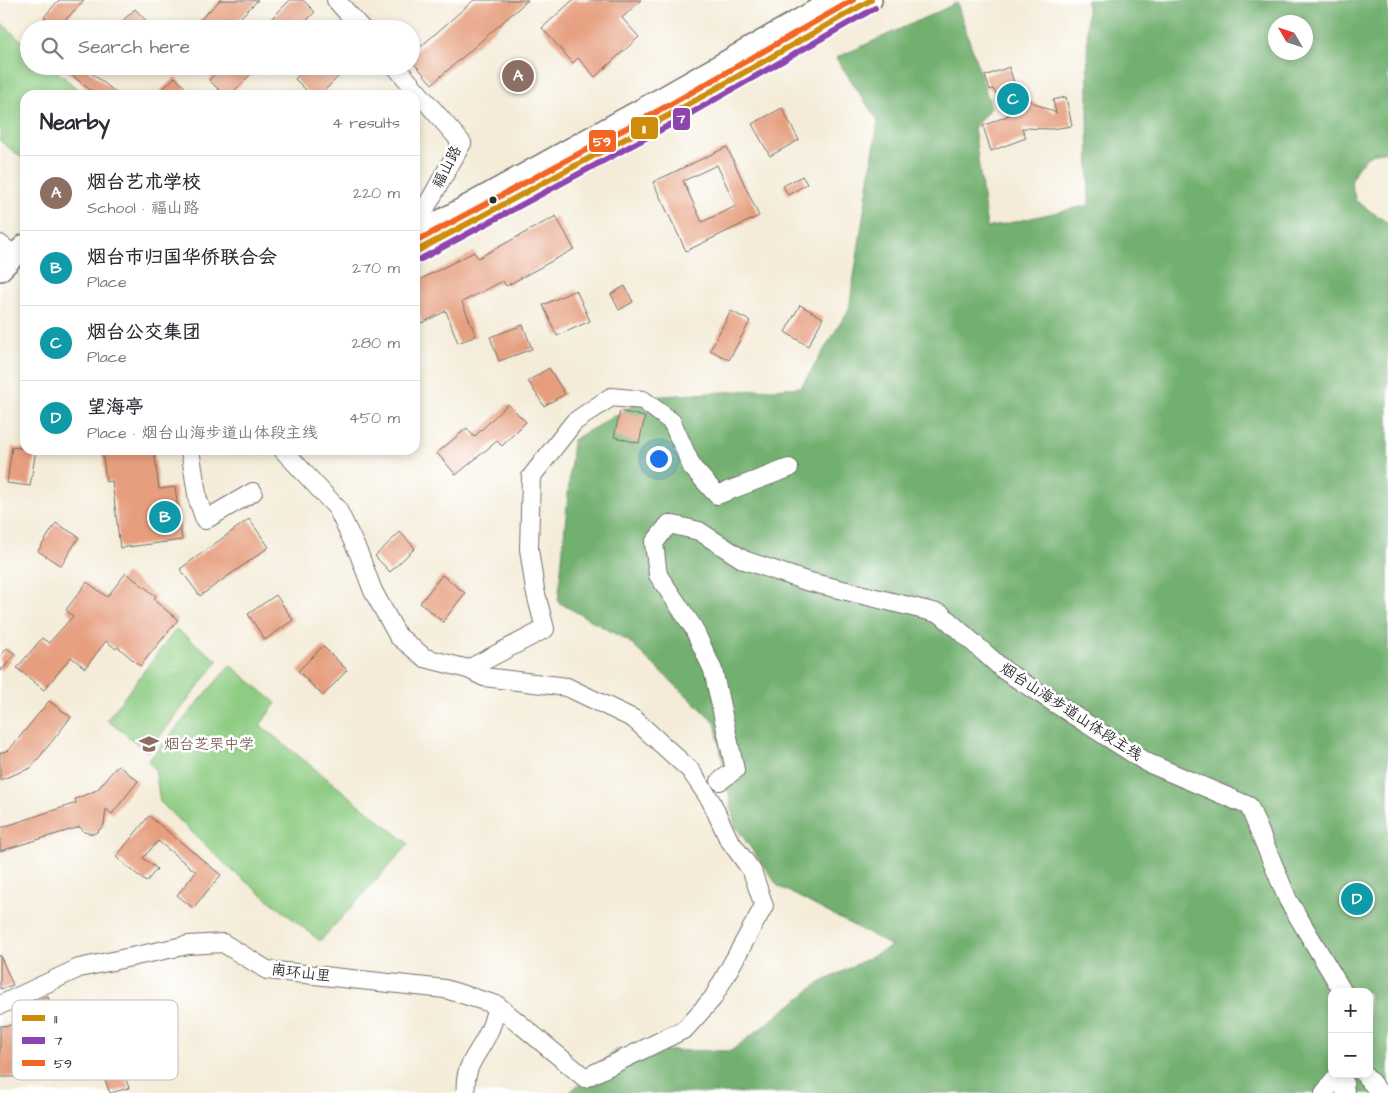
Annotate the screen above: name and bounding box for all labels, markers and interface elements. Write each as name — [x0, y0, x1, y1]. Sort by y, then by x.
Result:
north arrow — [1268, 15, 1313, 60]
search box — [20, 20, 420, 75]
icon: search — [38, 34, 66, 62]
text: Search here — [78, 34, 190, 61]
pin: A — [502, 57, 534, 95]
pin: C — [997, 80, 1029, 118]
line badge: 7 — [672, 107, 691, 131]
text: Nearby — [40, 108, 110, 137]
text: 7 — [676, 109, 686, 129]
text: 4 results — [332, 112, 400, 134]
line badge: 11 — [630, 116, 659, 140]
text: 11 — [642, 119, 646, 139]
line badge: 59 — [588, 129, 617, 153]
text: 59 — [593, 132, 611, 152]
street label: 福山路 — [427, 142, 467, 192]
text: 烟台艺术学校 — [87, 169, 201, 196]
text: A — [51, 182, 61, 204]
text: 220 m — [353, 182, 400, 204]
unlabelled marker — [488, 195, 498, 205]
text: School · 福山路 — [87, 197, 199, 219]
text: 烟台市归国华侨联合会 — [87, 244, 277, 271]
text: B — [50, 257, 62, 279]
text: 270 m — [352, 257, 400, 279]
text: Place — [87, 271, 127, 293]
text: 烟台公交集团 — [87, 319, 201, 346]
text: C — [50, 332, 62, 354]
text: 280 m — [352, 332, 400, 354]
text: Place — [87, 346, 127, 368]
text: 望海亭 — [87, 394, 144, 421]
text: D — [51, 407, 61, 429]
text: 450 m — [349, 407, 400, 429]
text: Place · 烟台山海步道山体段主线 — [87, 422, 318, 444]
your location — [646, 446, 672, 472]
pin: B — [149, 498, 181, 536]
street label: 烟台山海步道山体段主线 — [996, 658, 1146, 766]
school or university icon: 烟台芝罘中学 — [138, 733, 160, 755]
place label: 烟台芝罘中学 — [164, 734, 254, 755]
pin: D — [1341, 880, 1373, 918]
street label: 南环山里 — [270, 959, 332, 987]
map controls — [1328, 988, 1373, 1078]
button: + — [1328, 988, 1373, 1033]
legend — [12, 1000, 178, 1080]
text: 11 — [54, 1009, 58, 1029]
text: 7 — [54, 1031, 63, 1051]
button: − — [1328, 1033, 1373, 1078]
text: 59 — [54, 1054, 72, 1074]

